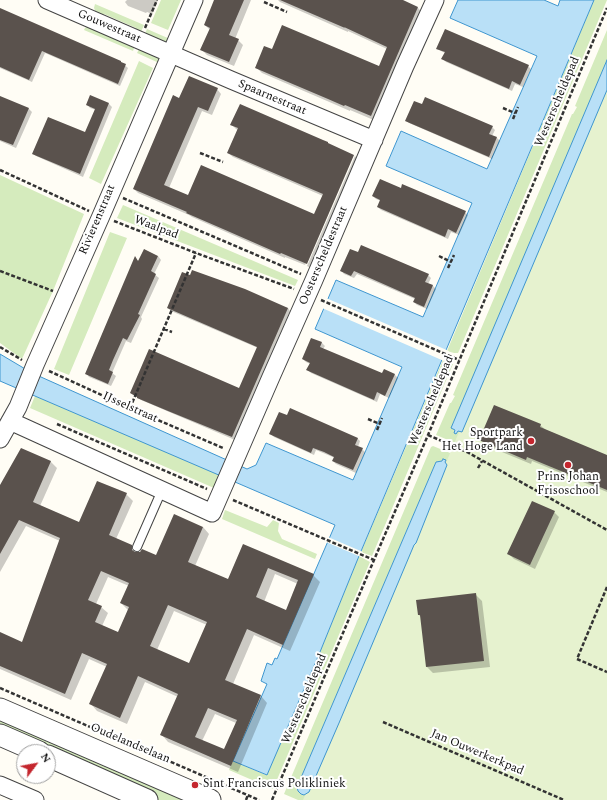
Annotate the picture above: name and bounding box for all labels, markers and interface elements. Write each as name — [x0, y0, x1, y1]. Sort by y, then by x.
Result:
street label: Gouwestraat — [75, 7, 143, 47]
street label: Westerscheldepad — [533, 55, 583, 149]
street label: Spaarnestraat — [236, 77, 308, 119]
street label: Rivierenstraat — [77, 183, 119, 257]
street label: Oosterscheldestraat — [297, 204, 351, 308]
street label: Waalpad — [132, 213, 180, 243]
street label: Westerscheldepad — [407, 354, 457, 448]
street label: IJsselstraat — [100, 389, 160, 427]
place label: Sportpark Het Hoge Land — [442, 427, 523, 455]
marker: Sportpark Het Hoge Land — [526, 436, 536, 446]
marker: Prins Johan Frisoschool — [563, 460, 573, 470]
place label: Prins Johan Frisoschool — [537, 471, 599, 499]
street label: Westerscheldepad — [280, 652, 330, 746]
street label: Oudelandselaan — [88, 721, 172, 767]
street label: Jan Ouwerkerkpad — [428, 727, 526, 779]
north arrow — [16, 744, 56, 784]
text: N — [36, 750, 55, 766]
place label: Sint Franciscus Polikliniek — [203, 778, 346, 792]
marker: Sint Franciscus Polikliniek — [190, 780, 200, 790]

